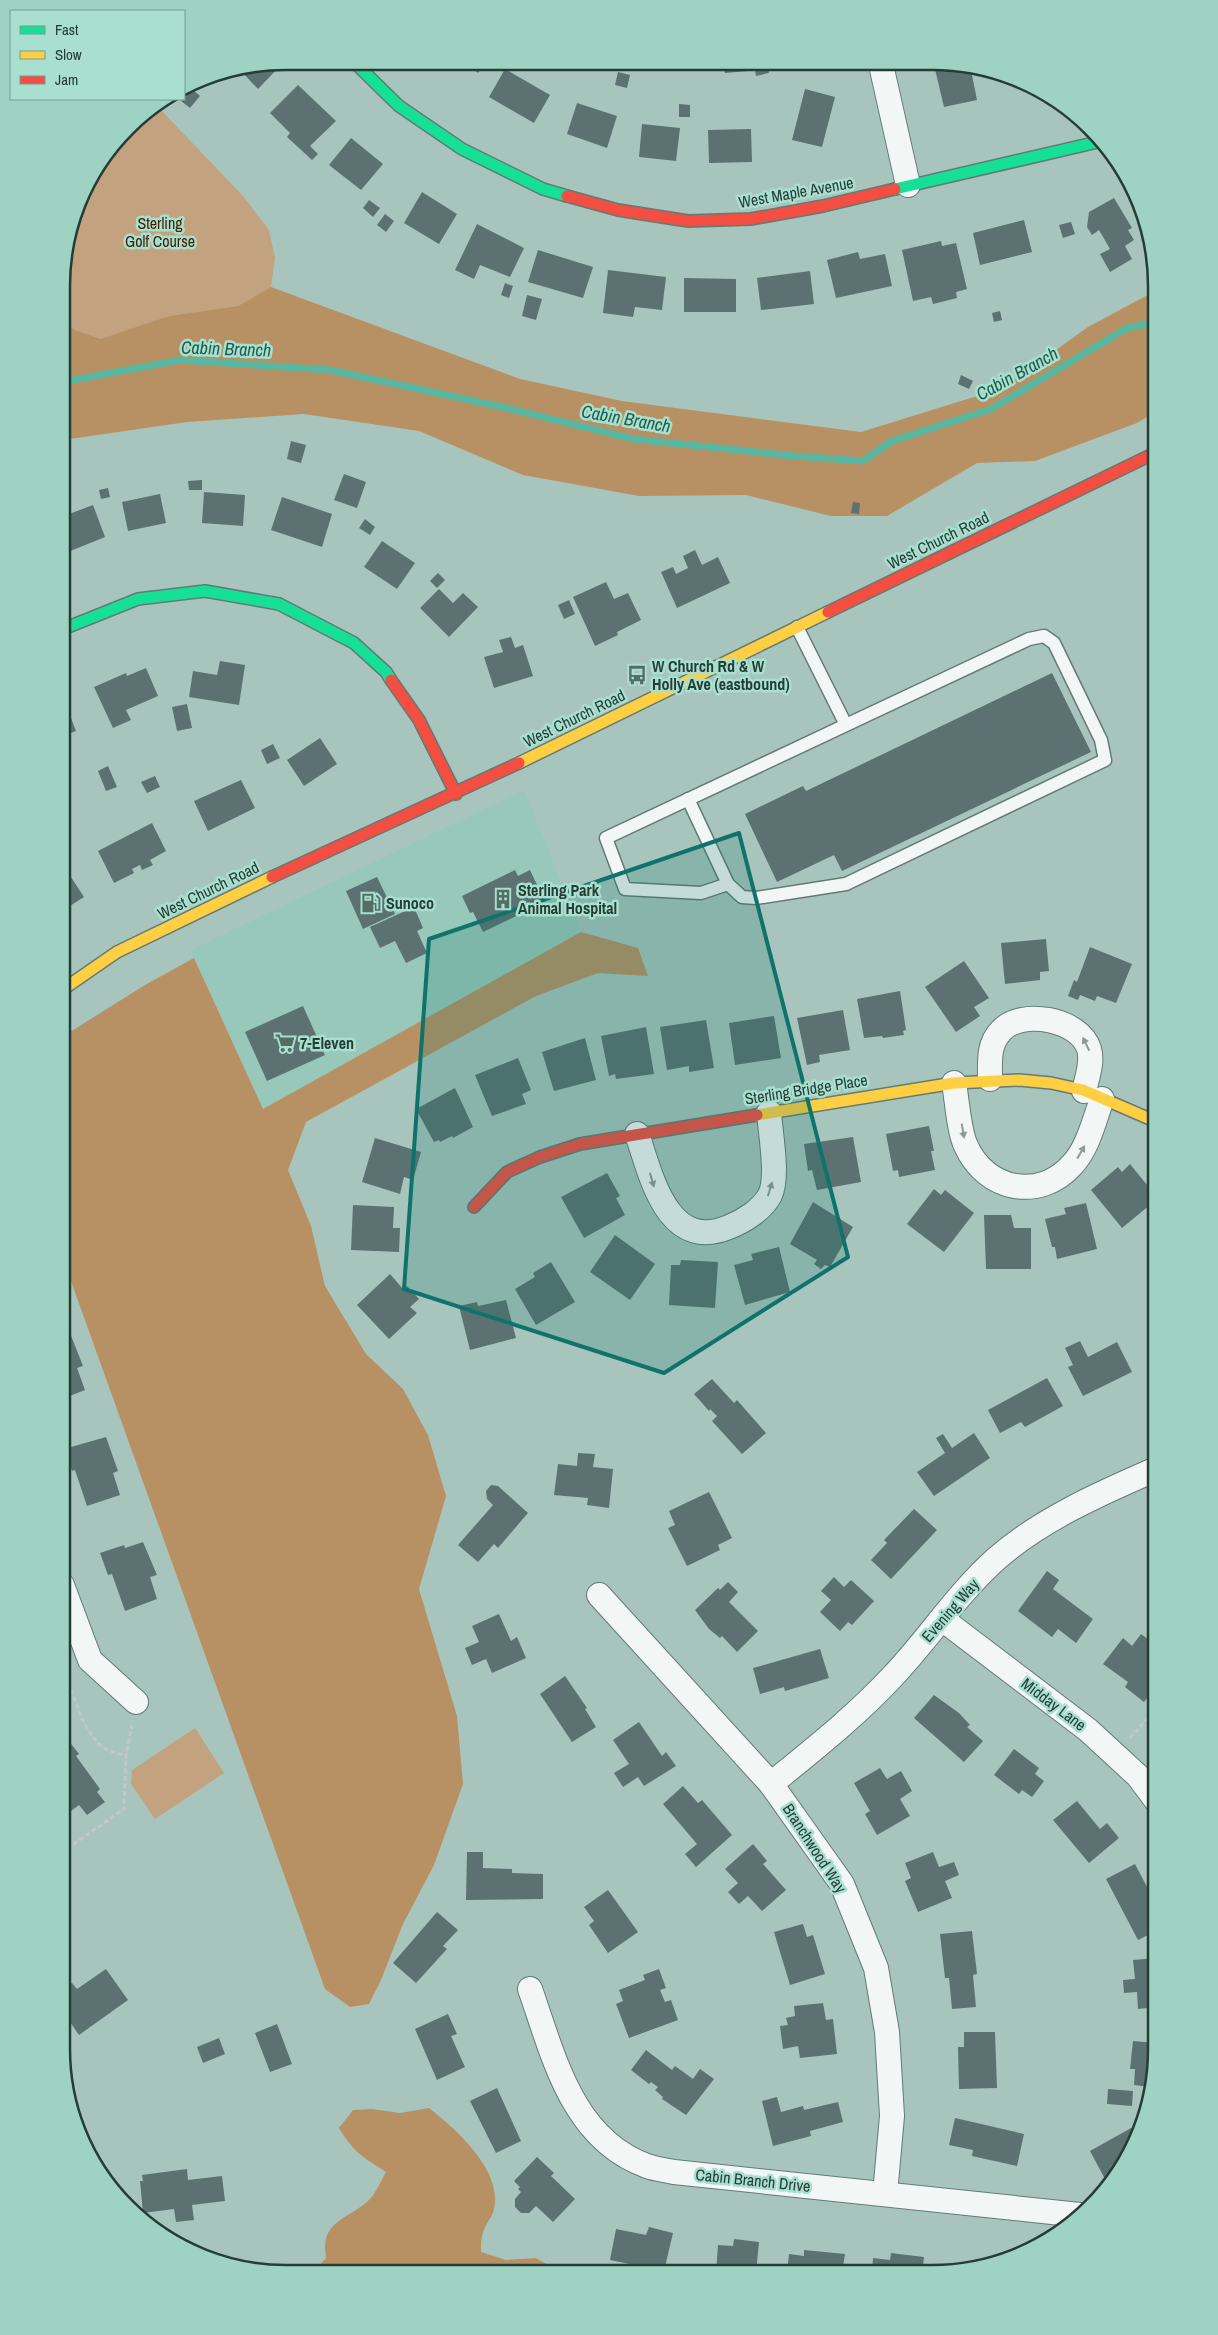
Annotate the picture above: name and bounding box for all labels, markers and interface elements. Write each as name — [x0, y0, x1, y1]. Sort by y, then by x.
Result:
legend — [10, 10, 185, 100]
text: Fast — [55, 19, 79, 40]
text: Slow — [55, 44, 82, 65]
text: Jam — [55, 69, 78, 90]
street label: West Maple Avenue — [737, 171, 855, 213]
park label: Sterling Golf Course — [125, 212, 195, 252]
water label: Cabin Branch — [180, 334, 272, 363]
water label: Cabin Branch — [971, 341, 1062, 406]
water label: Cabin Branch — [579, 398, 673, 439]
street label: West Church Road — [883, 506, 993, 574]
place label: W Church Rd & W Holly Ave (eastbound) — [652, 655, 790, 695]
bus stop icon: W Church Rd & W Holly Ave (eastbound) — [626, 664, 648, 686]
street label: West Church Road — [519, 684, 629, 752]
street label: West Church Road — [153, 856, 263, 924]
place label: Sterling Park Animal Hospital — [518, 879, 617, 919]
building icon: Sterling Park Animal Hospital — [492, 888, 514, 910]
fuel station icon: Sunoco — [360, 892, 382, 914]
place label: Sunoco — [386, 892, 434, 914]
supermarket icon: 7-Eleven — [274, 1032, 296, 1054]
place label: 7-Eleven — [300, 1032, 354, 1054]
one-way arrow — [1082, 1037, 1090, 1051]
street label: Sterling Bridge Place — [743, 1068, 869, 1110]
one-way arrow — [959, 1123, 967, 1139]
one-way arrow — [1076, 1145, 1085, 1158]
one-way arrow — [648, 1173, 656, 1188]
one-way arrow — [767, 1181, 775, 1196]
street label: Evening Way — [916, 1573, 984, 1646]
street label: Midday Lane — [1017, 1672, 1091, 1736]
street label: Branchwood Way — [778, 1799, 852, 1897]
street label: Cabin Branch Drive — [695, 2163, 811, 2197]

